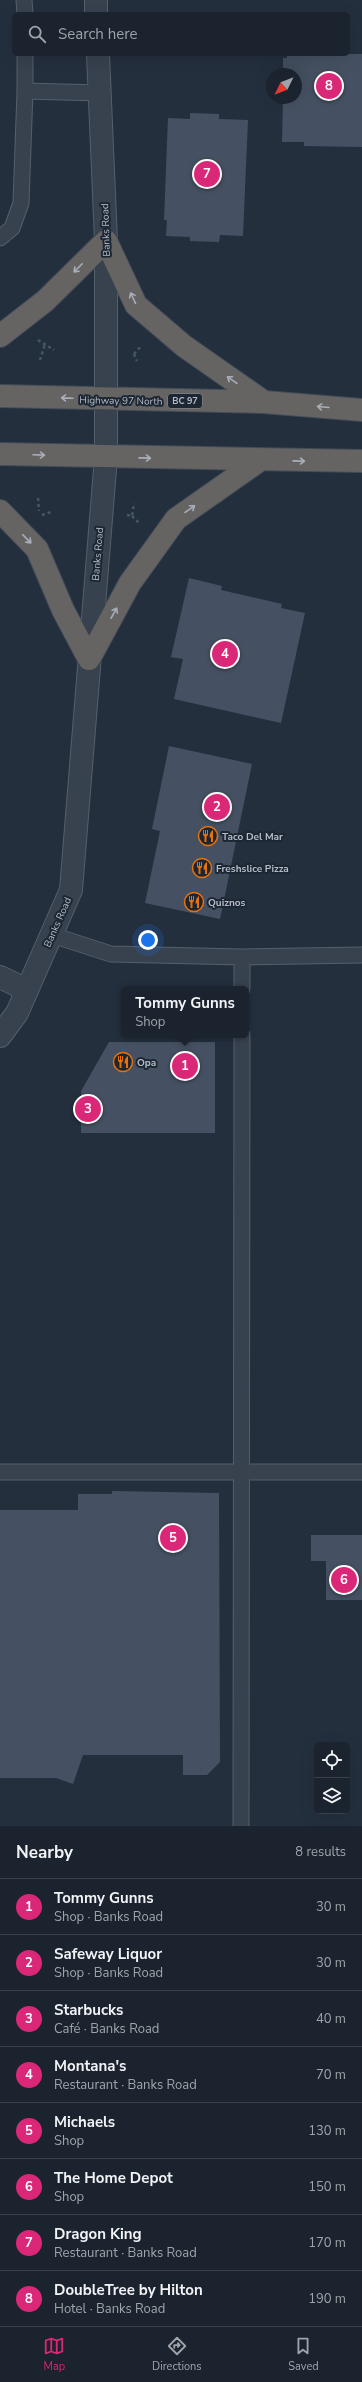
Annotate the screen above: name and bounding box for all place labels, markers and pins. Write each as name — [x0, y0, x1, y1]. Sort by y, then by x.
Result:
pin: 8 — [316, 71, 342, 101]
pin: 7 — [194, 159, 220, 189]
pin: 4 — [212, 639, 238, 669]
pin: 2 — [204, 792, 230, 822]
restaurant icon: Taco Del Mar — [197, 825, 219, 847]
place label: Taco Del Mar — [222, 830, 283, 844]
restaurant icon: Freshslice Pizza — [191, 857, 213, 879]
place label: Freshslice Pizza — [216, 862, 289, 876]
restaurant icon: Quiznos — [183, 891, 205, 913]
place label: Quiznos — [208, 896, 246, 910]
restaurant icon: Opa — [112, 1051, 134, 1073]
pin: 1 — [172, 1051, 198, 1081]
place label: Opa — [137, 1056, 156, 1070]
pin: 3 — [75, 1094, 101, 1124]
pin: 5 — [160, 1523, 186, 1553]
pin: 6 — [331, 1565, 357, 1595]

